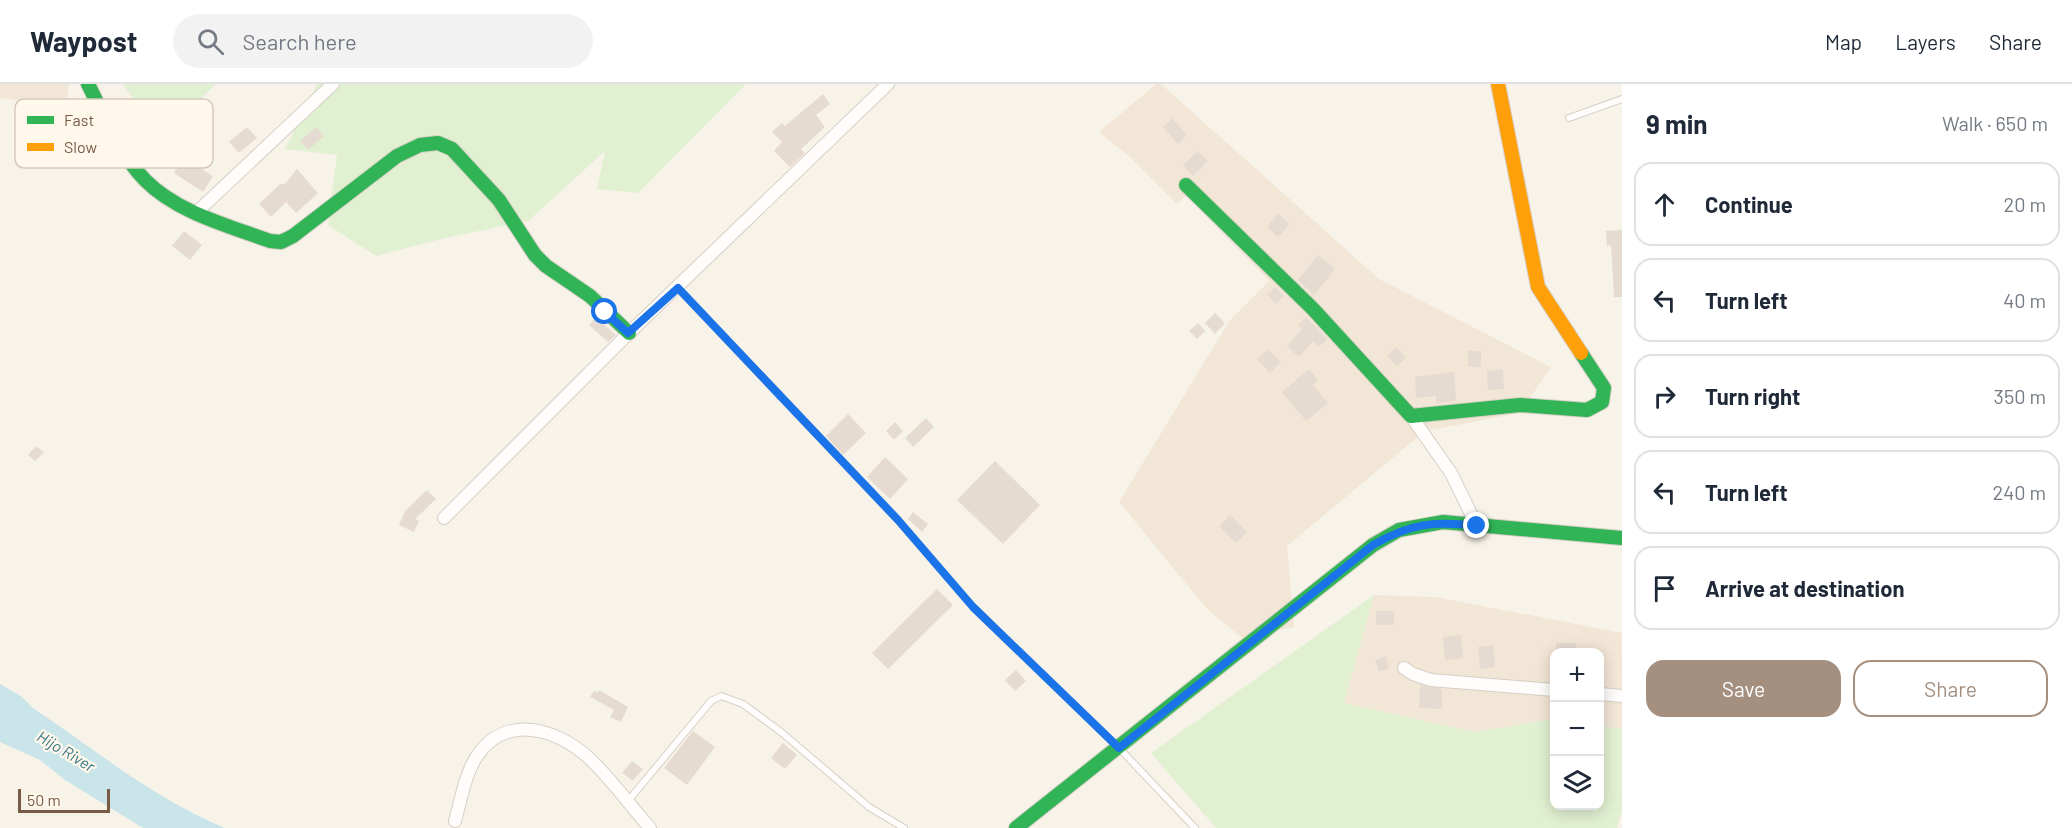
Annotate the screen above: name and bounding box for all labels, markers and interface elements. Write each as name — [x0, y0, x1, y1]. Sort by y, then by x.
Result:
search box — [173, 14, 593, 68]
text: Waypost — [30, 24, 137, 58]
icon: search — [194, 25, 227, 58]
text: Search here — [242, 28, 357, 54]
text: Map — [1825, 29, 1862, 54]
text: Layers — [1895, 29, 1956, 54]
text: Share — [1989, 29, 2042, 54]
legend — [15, 99, 213, 168]
text: 9 min — [1646, 108, 1708, 139]
text: Fast — [64, 110, 94, 129]
text: Walk · 650 m — [1942, 111, 2048, 135]
text: Slow — [64, 137, 97, 156]
icon: ahead — [1648, 188, 1681, 221]
text: Continue — [1705, 191, 1793, 217]
text: 20 m — [2003, 192, 2046, 216]
icon: left — [1648, 284, 1681, 317]
text: Turn left — [1705, 287, 1788, 313]
text: 40 m — [2003, 288, 2046, 312]
route start — [591, 298, 617, 324]
icon: right — [1648, 380, 1681, 413]
text: Turn right — [1705, 383, 1800, 409]
text: 350 m — [1994, 384, 2046, 408]
icon: left — [1648, 476, 1681, 509]
text: Turn left — [1705, 479, 1788, 505]
text: 240 m — [1992, 480, 2046, 504]
route end — [1463, 512, 1489, 538]
icon: arrive — [1648, 572, 1681, 605]
text: Arrive at destination — [1705, 575, 1904, 601]
map controls — [1550, 648, 1604, 810]
button: + — [1550, 648, 1604, 702]
button: Save — [1646, 660, 1841, 717]
button: Share — [1853, 660, 2048, 717]
button: − — [1550, 702, 1604, 756]
water label: Hijo River — [34, 726, 100, 776]
button: layers — [1550, 756, 1604, 810]
scale bar — [18, 786, 110, 814]
text: 50 m — [27, 790, 61, 809]

